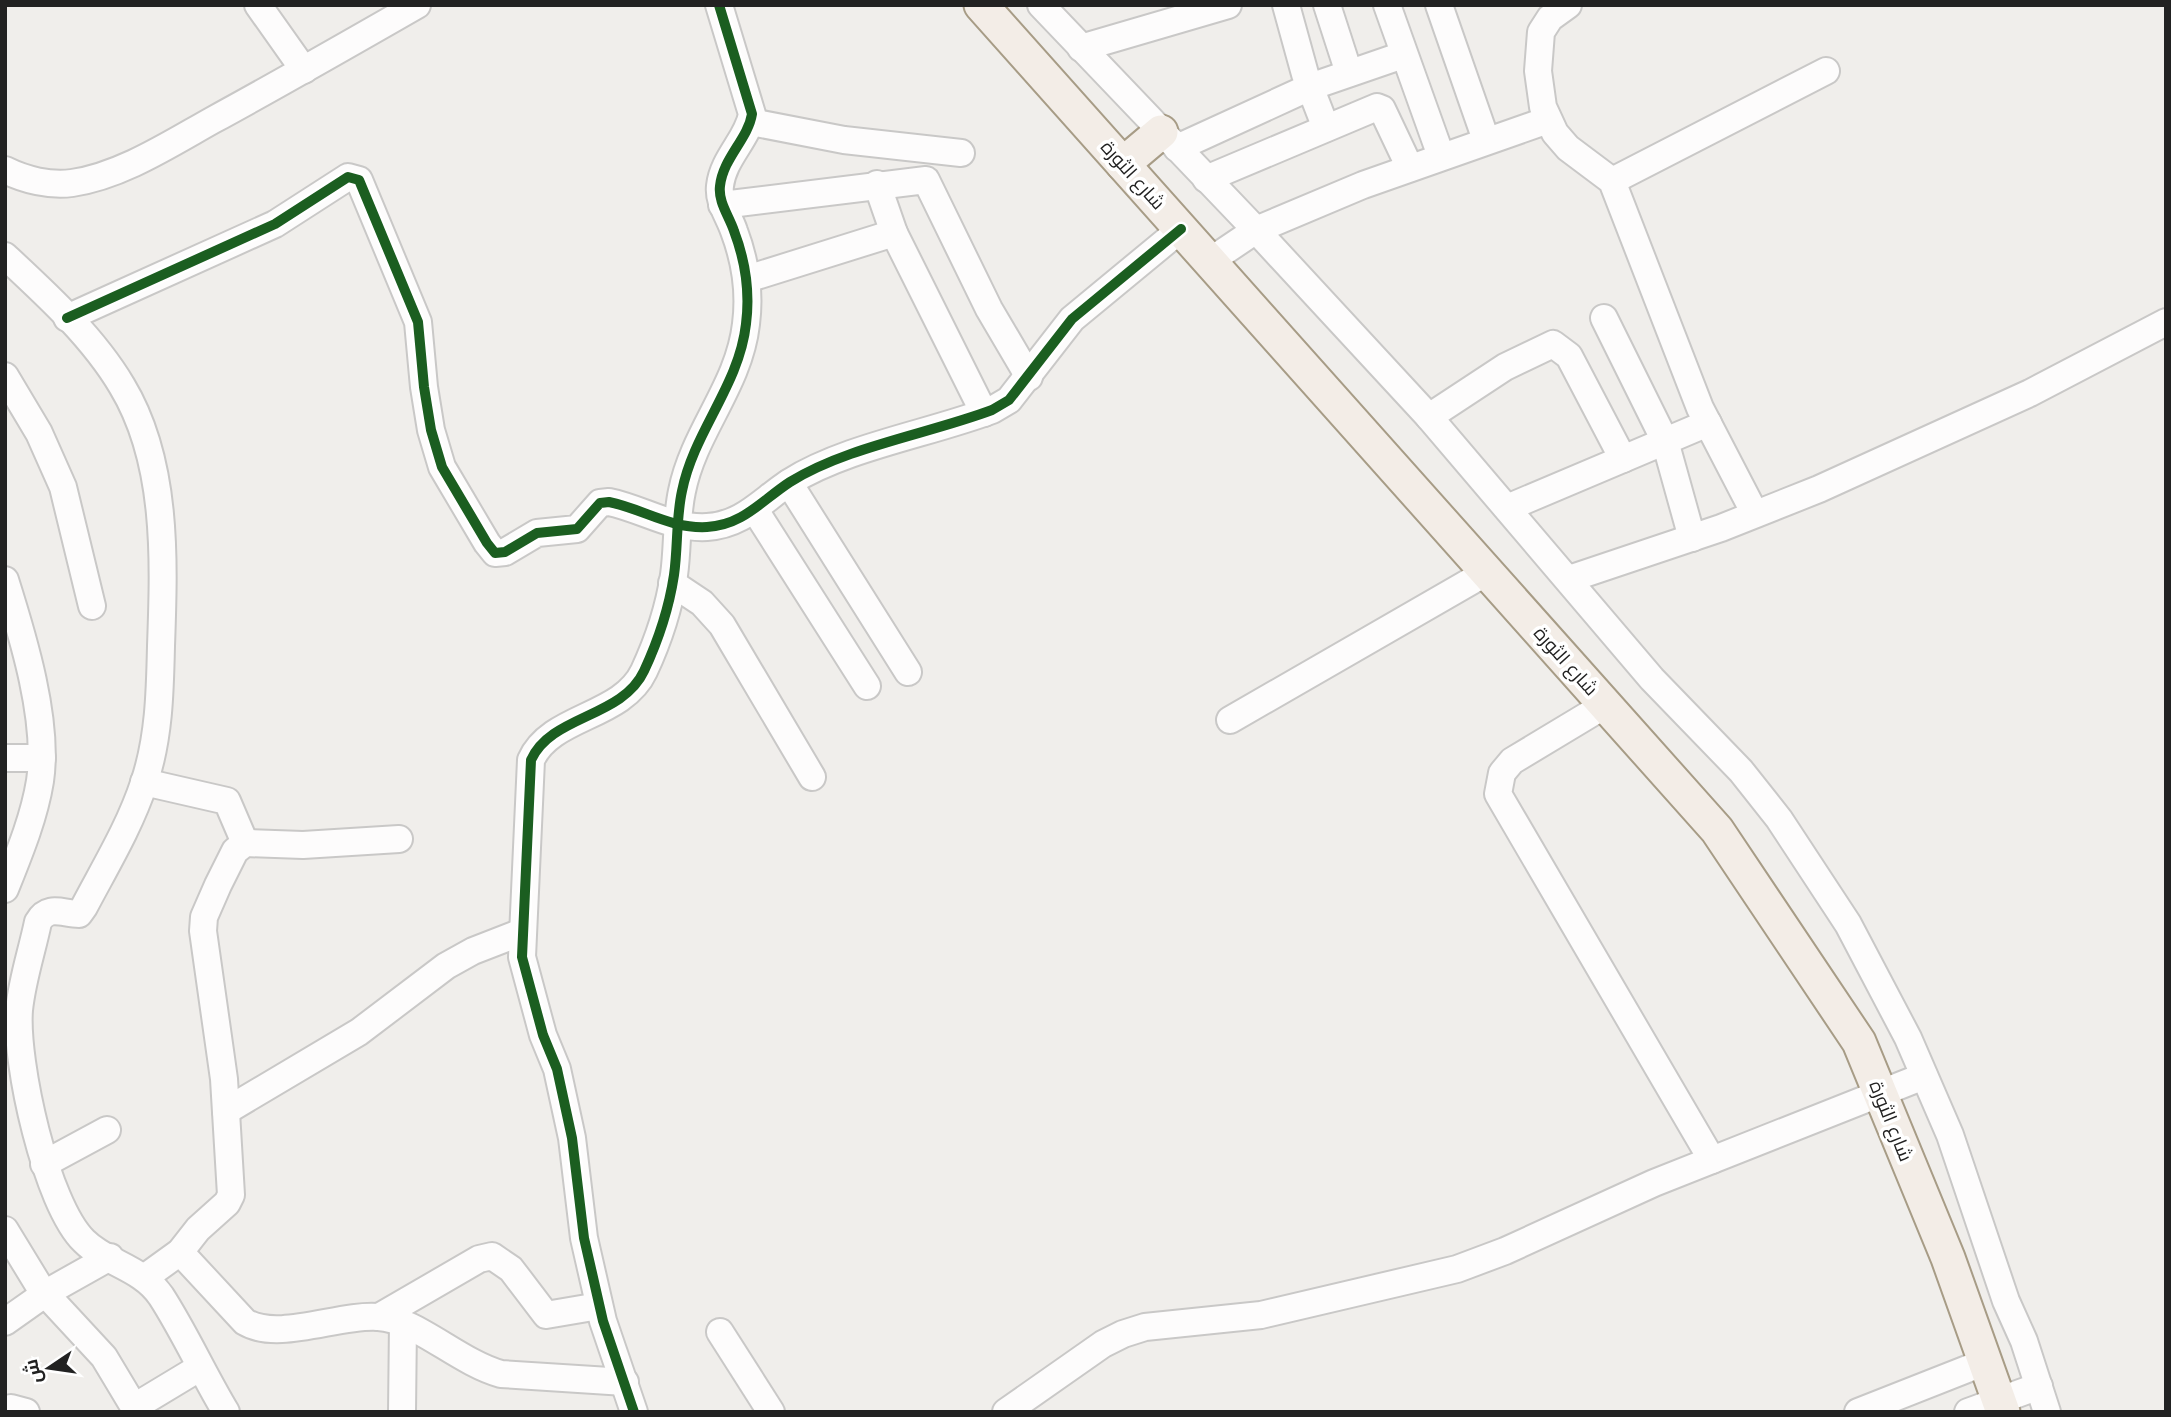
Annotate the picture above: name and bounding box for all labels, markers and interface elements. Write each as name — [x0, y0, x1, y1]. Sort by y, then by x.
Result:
street label: شارع الثورة — [1094, 136, 1169, 216]
street label: شارع الثورة — [1527, 622, 1602, 702]
street label: شارع الثورة — [1863, 1078, 1917, 1166]
north arrow — [14, 1333, 84, 1403]
text: ش — [20, 1357, 47, 1386]

